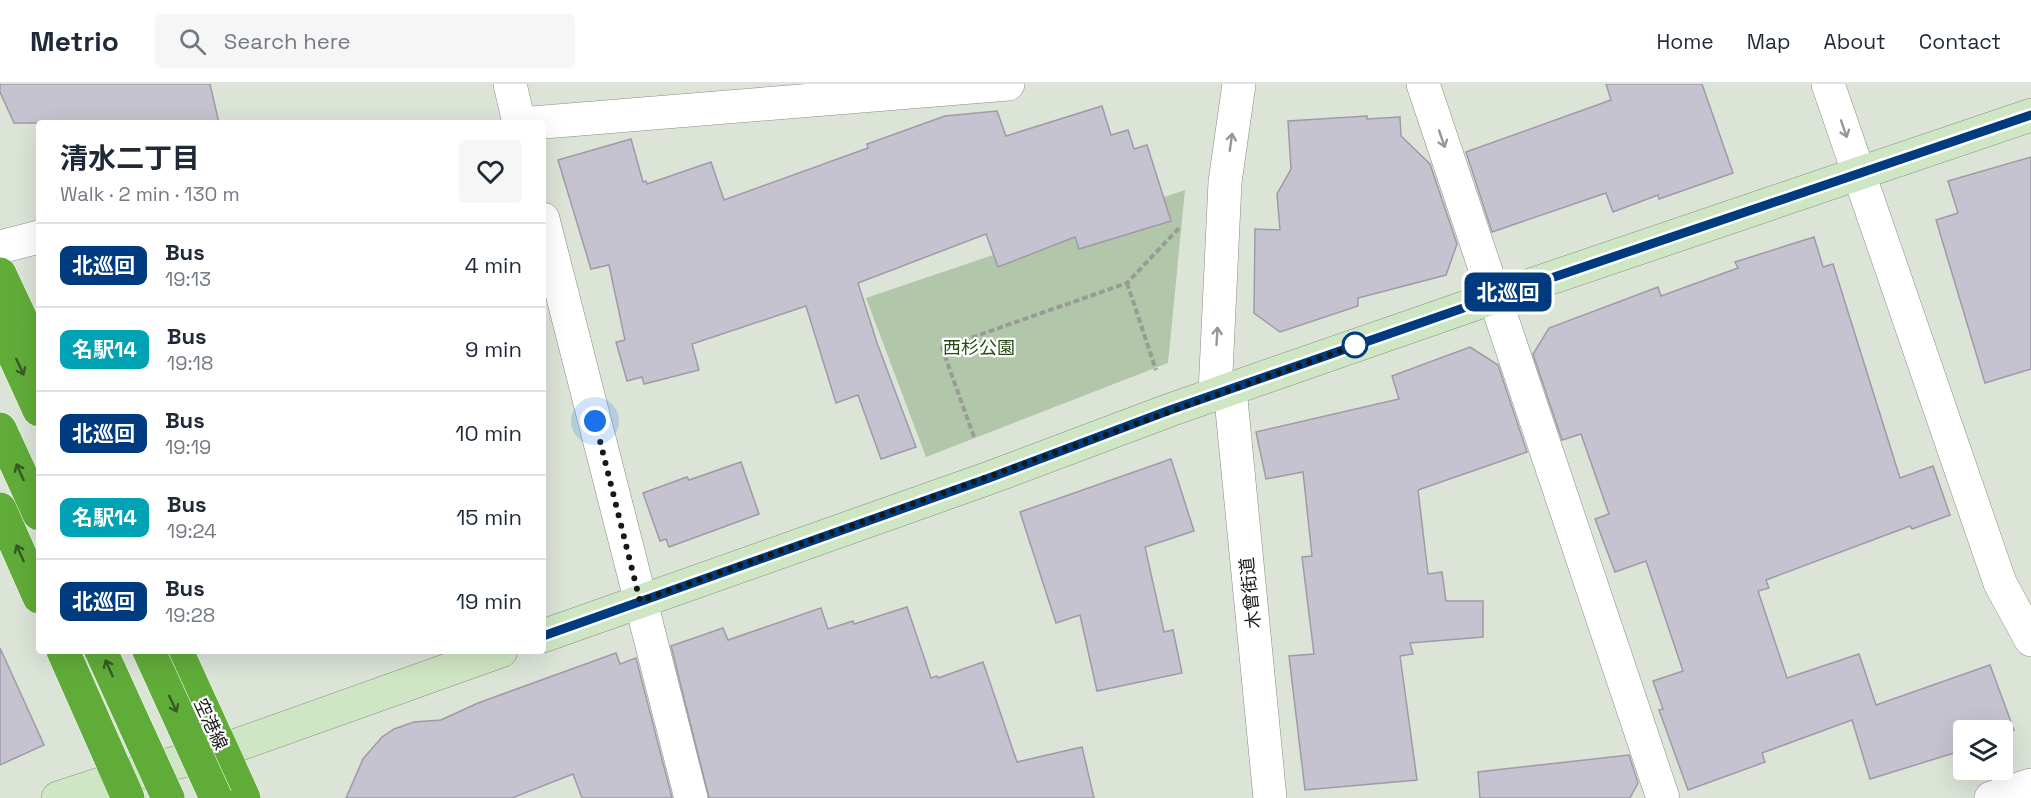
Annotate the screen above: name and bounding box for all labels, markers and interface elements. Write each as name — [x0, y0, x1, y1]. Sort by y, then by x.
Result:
search box — [155, 14, 575, 68]
text: Metrio — [30, 23, 119, 59]
icon: search — [176, 25, 209, 58]
text: Search here — [224, 27, 351, 55]
text: Home — [1656, 28, 1714, 55]
text: Map — [1747, 28, 1791, 55]
text: About — [1824, 28, 1886, 55]
text: Contact — [1919, 28, 2001, 55]
one-way arrow — [1839, 119, 1850, 138]
one-way arrow — [1437, 129, 1448, 148]
one-way arrow — [1225, 132, 1236, 152]
text: 清水二丁目 — [60, 140, 200, 176]
button: heart — [459, 140, 522, 203]
text: Walk · 2 min · 130 m — [60, 181, 240, 207]
text: Bus — [165, 238, 205, 266]
text: 4 min — [465, 251, 522, 279]
text: 北巡回 — [72, 252, 135, 279]
text: 19:13 — [165, 266, 211, 292]
line badge: 北巡回 — [1474, 272, 1543, 312]
text: 北巡回 — [1477, 279, 1540, 306]
text: Bus — [167, 322, 207, 350]
one-way arrow — [1212, 327, 1223, 347]
unlabelled marker — [1342, 332, 1368, 358]
text: 9 min — [465, 335, 522, 363]
text: 名駅14 — [72, 336, 137, 363]
park label: 西杉公園 — [943, 336, 1015, 359]
text: 19:18 — [167, 350, 213, 376]
one-way arrow — [14, 358, 26, 376]
text: Bus — [165, 406, 205, 434]
your location — [580, 406, 610, 436]
text: 10 min — [455, 419, 522, 447]
text: 北巡回 — [72, 420, 135, 447]
text: 19:19 — [165, 434, 211, 460]
one-way arrow — [13, 463, 25, 481]
text: Bus — [167, 490, 207, 518]
text: 15 min — [456, 503, 522, 531]
text: 名駅14 — [72, 504, 137, 531]
text: 19:24 — [167, 518, 217, 544]
one-way arrow — [13, 545, 25, 563]
street label: 木曾街道 — [1235, 556, 1265, 630]
text: Bus — [165, 574, 205, 602]
text: 19 min — [456, 587, 522, 615]
text: 北巡回 — [72, 588, 135, 615]
text: 19:28 — [165, 602, 215, 628]
one-way arrow — [103, 660, 114, 678]
one-way arrow — [168, 695, 180, 713]
street label: 空港線 — [189, 695, 233, 753]
map controls — [1953, 720, 2013, 780]
button: layers — [1953, 720, 2013, 780]

